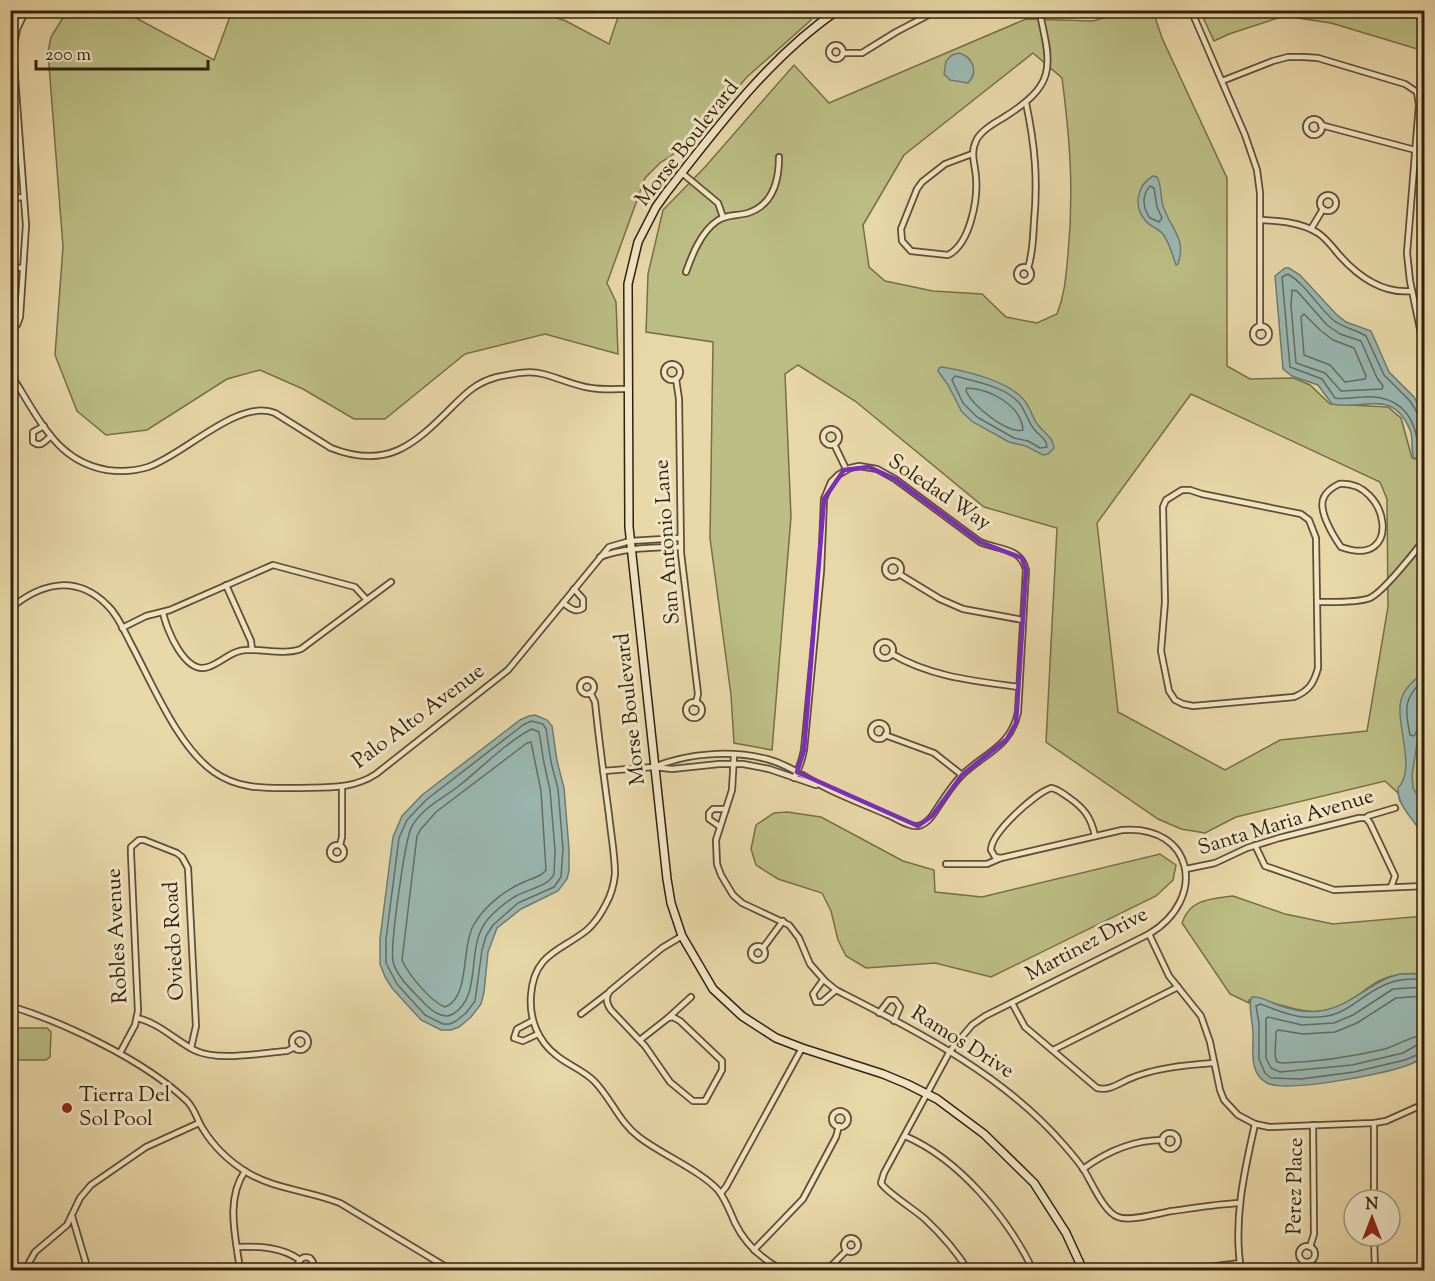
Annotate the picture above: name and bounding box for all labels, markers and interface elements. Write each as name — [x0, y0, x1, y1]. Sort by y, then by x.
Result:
scale bar — [36, 33, 208, 71]
text: 200 m — [45, 43, 91, 69]
street label: Morse Boulevard — [629, 74, 747, 213]
street label: Soledad Way — [881, 447, 997, 539]
street label: San Antonio Lane — [647, 458, 689, 626]
street label: Morse Boulevard — [608, 631, 654, 787]
street label: Palo Alto Avenue — [347, 657, 491, 777]
street label: Santa Maria Avenue — [1194, 782, 1378, 864]
street label: Robles Avenue — [99, 868, 137, 1004]
street label: Oviedo Road — [157, 880, 193, 1001]
street label: Martinez Drive — [1021, 900, 1153, 990]
street label: Ramos Drive — [905, 999, 1019, 1087]
place label: Tierra Del Sol Pool — [79, 1081, 171, 1135]
marker: Tierra Del Sol Pool — [60, 1101, 74, 1115]
street label: Perez Place — [1280, 1137, 1312, 1235]
north arrow — [1342, 1188, 1402, 1248]
text: N — [1366, 1194, 1379, 1217]

